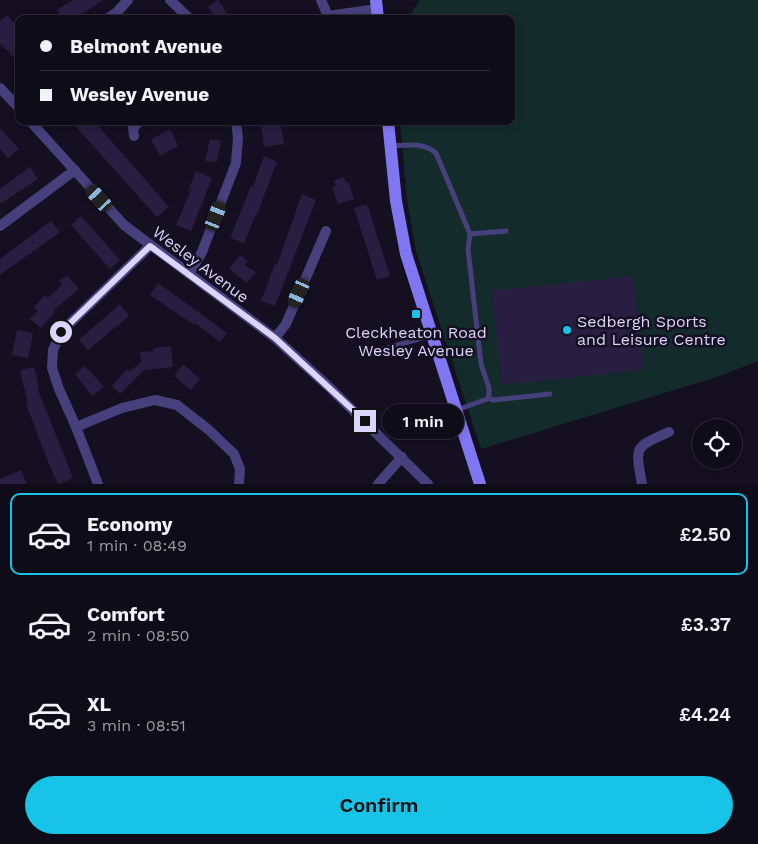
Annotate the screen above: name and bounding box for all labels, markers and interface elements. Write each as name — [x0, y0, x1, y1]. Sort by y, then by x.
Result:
text: Belmont Avenue — [70, 35, 222, 58]
text: Wesley Avenue — [70, 83, 209, 106]
car — [83, 182, 114, 214]
car — [203, 199, 228, 233]
street label: Wesley Avenue — [149, 222, 253, 307]
car — [286, 276, 311, 310]
marker: Cleckheaton Road Wesley Avenue — [410, 308, 422, 320]
place label: Sedbergh Sports and Leisure Centre — [577, 312, 726, 349]
route start — [50, 321, 72, 343]
place label: Cleckheaton Road Wesley Avenue — [345, 323, 487, 360]
marker: Sedbergh Sports and Leisure Centre — [561, 324, 573, 336]
callout: 1 min — [382, 404, 465, 438]
route end — [354, 410, 376, 432]
text: 1 min — [402, 412, 444, 431]
map controls — [692, 419, 742, 469]
button: locate — [692, 419, 742, 469]
icon: car — [27, 512, 72, 557]
text: Economy — [87, 513, 172, 536]
text: £2.50 — [679, 523, 731, 546]
text: 1 min · 08:49 — [87, 536, 187, 555]
icon: car — [27, 602, 72, 647]
text: Comfort — [87, 603, 165, 626]
text: £3.37 — [681, 613, 731, 636]
text: 2 min · 08:50 — [87, 626, 190, 645]
icon: car — [27, 692, 72, 737]
text: XL — [87, 693, 111, 716]
text: £4.24 — [679, 703, 731, 726]
text: 3 min · 08:51 — [87, 716, 186, 735]
button: Confirm — [25, 776, 733, 834]

